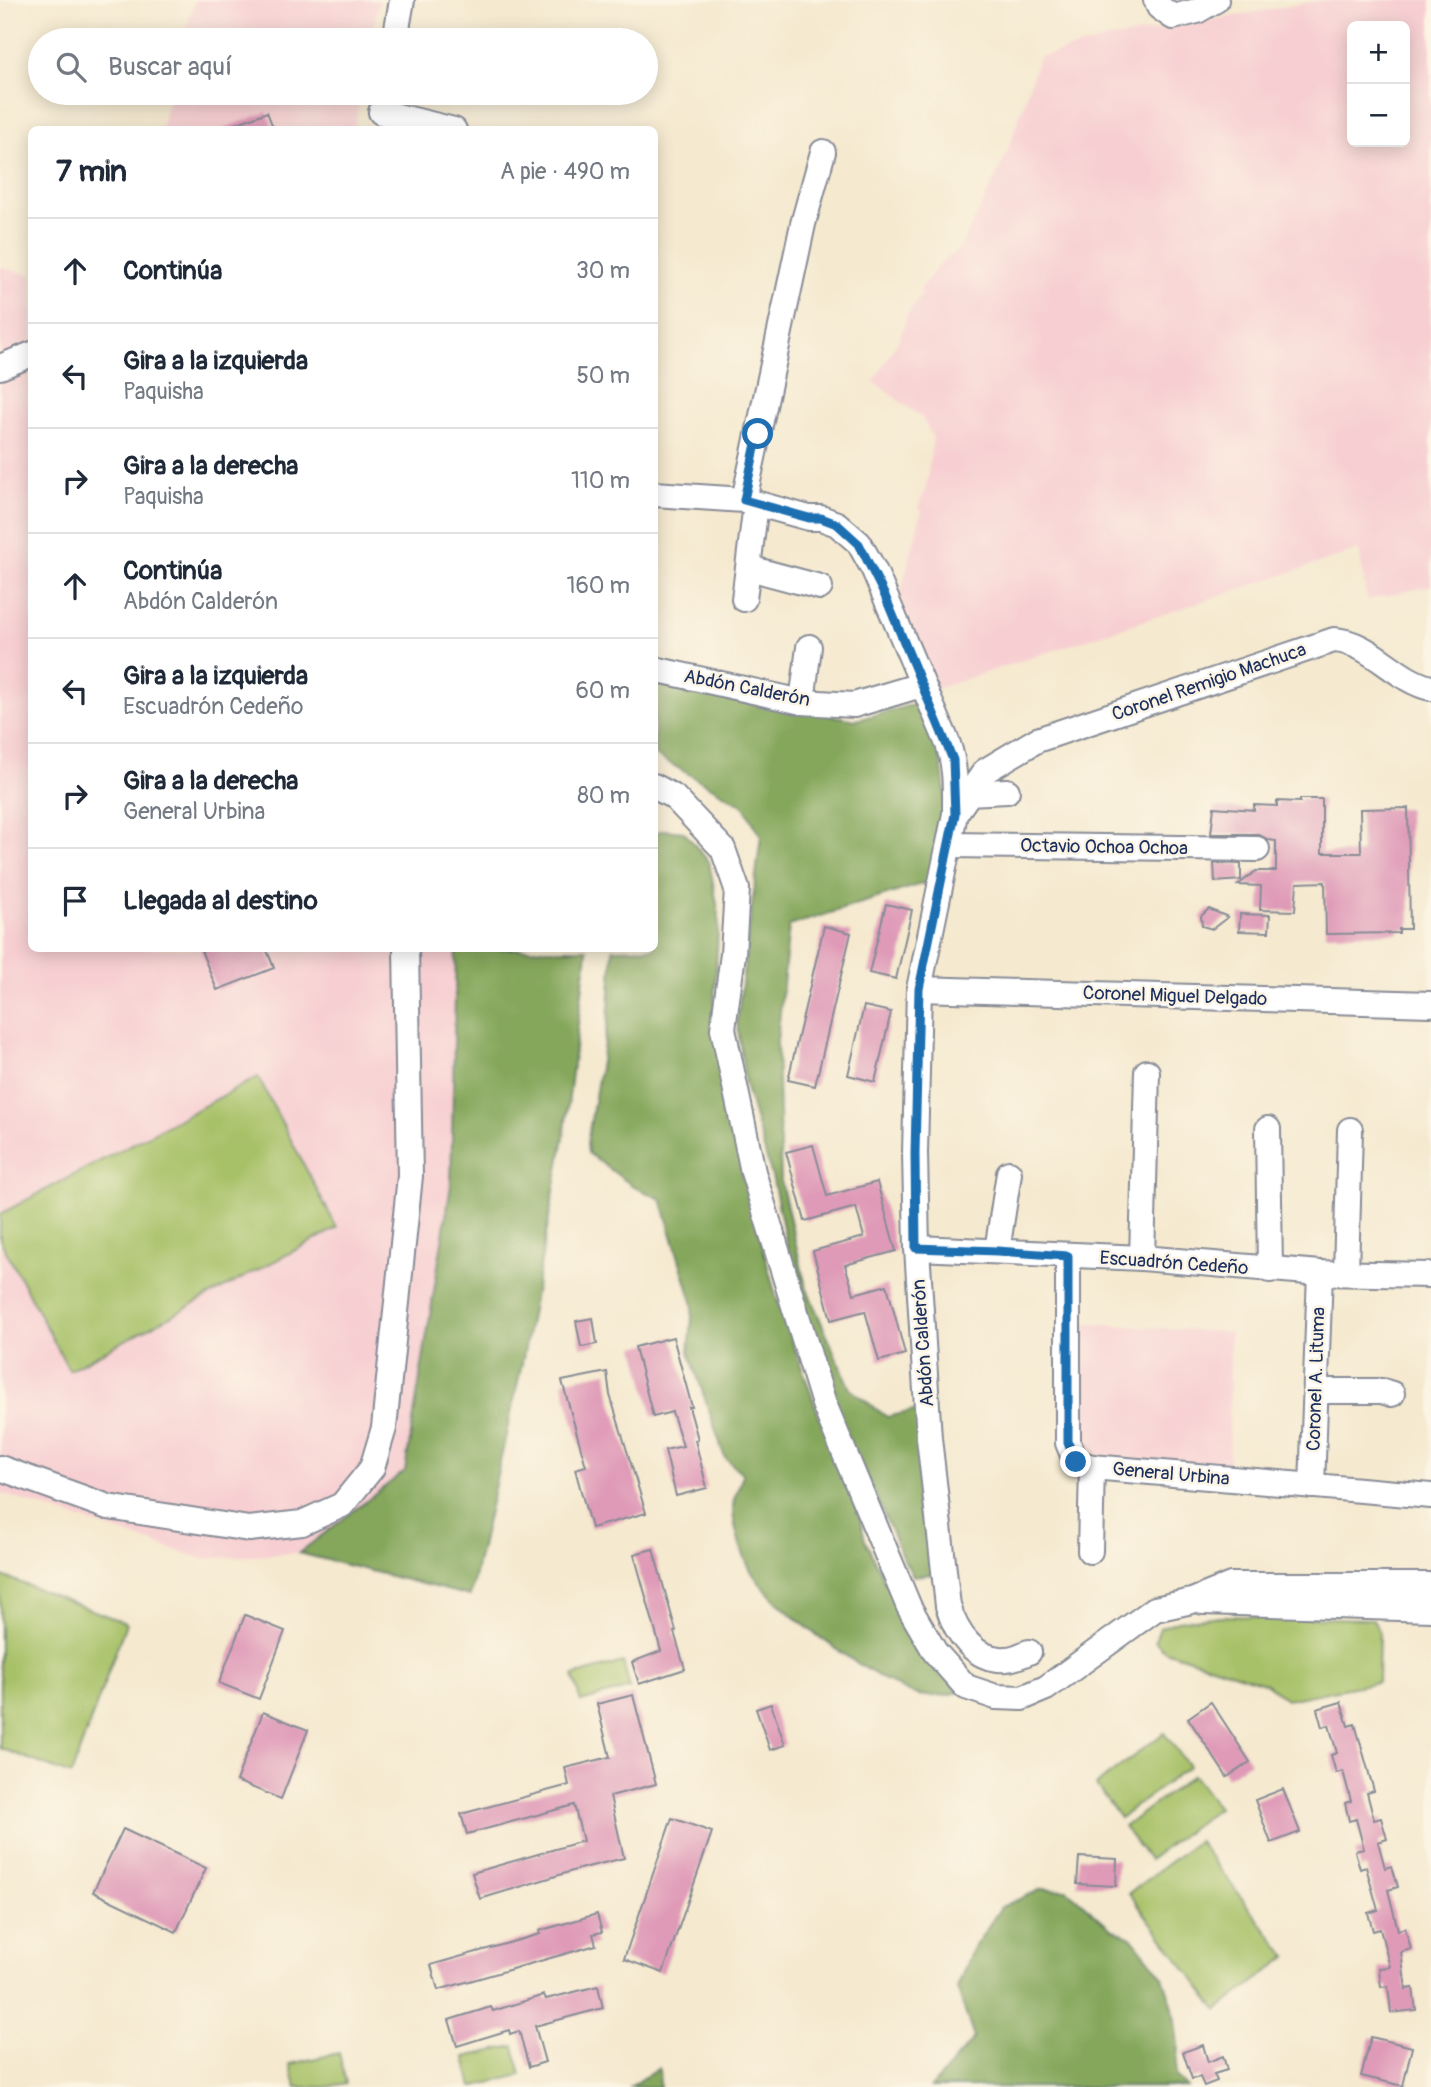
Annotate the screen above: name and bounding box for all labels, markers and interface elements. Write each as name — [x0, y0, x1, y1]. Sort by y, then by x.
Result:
map controls — [1347, 21, 1410, 147]
button: + — [1347, 21, 1410, 84]
search box — [28, 28, 658, 105]
icon: search — [52, 48, 90, 86]
text: Buscar aquí — [108, 51, 232, 83]
button: − — [1347, 84, 1410, 147]
text: 7 min — [56, 153, 127, 190]
text: A pie · 490 m — [500, 157, 630, 186]
icon: ahead — [56, 252, 94, 290]
text: Continúa — [123, 255, 222, 287]
text: 30 m — [576, 256, 630, 285]
text: Gira a la izquierda — [123, 345, 308, 377]
icon: left — [56, 357, 94, 395]
text: 50 m — [576, 361, 630, 390]
text: Paquisha — [123, 377, 204, 406]
route start — [742, 418, 773, 449]
text: Gira a la derecha — [123, 450, 298, 482]
icon: right — [56, 462, 94, 500]
text: 110 m — [571, 466, 630, 495]
text: Paquisha — [123, 482, 204, 511]
text: Continúa — [123, 555, 222, 587]
icon: ahead — [56, 567, 94, 605]
text: 160 m — [566, 571, 630, 600]
text: Abdón Calderón — [123, 587, 278, 616]
street label: Coronel Remigio Machuca — [1109, 637, 1309, 727]
text: Gira a la izquierda — [123, 660, 308, 692]
street label: Abdón Calderón — [682, 664, 812, 712]
icon: left — [56, 672, 94, 710]
text: 60 m — [575, 676, 630, 705]
text: Escuadrón Cedeño — [123, 692, 303, 721]
text: Gira a la derecha — [123, 765, 298, 797]
icon: right — [56, 777, 94, 815]
text: 80 m — [577, 781, 630, 810]
text: General Urbina — [123, 797, 265, 826]
street label: Octavio Ochoa Ochoa — [1020, 834, 1188, 860]
icon: arrive — [56, 882, 94, 920]
text: Llegada al destino — [123, 885, 318, 917]
street label: Coronel Miguel Delgado — [1082, 981, 1268, 1011]
street label: Escuadrón Cedeño — [1099, 1246, 1249, 1280]
street label: Abdón Calderón — [907, 1278, 939, 1408]
street label: Coronel A. Lituma — [1301, 1306, 1331, 1451]
route end — [1060, 1446, 1091, 1477]
street label: General Urbina — [1111, 1457, 1231, 1491]

